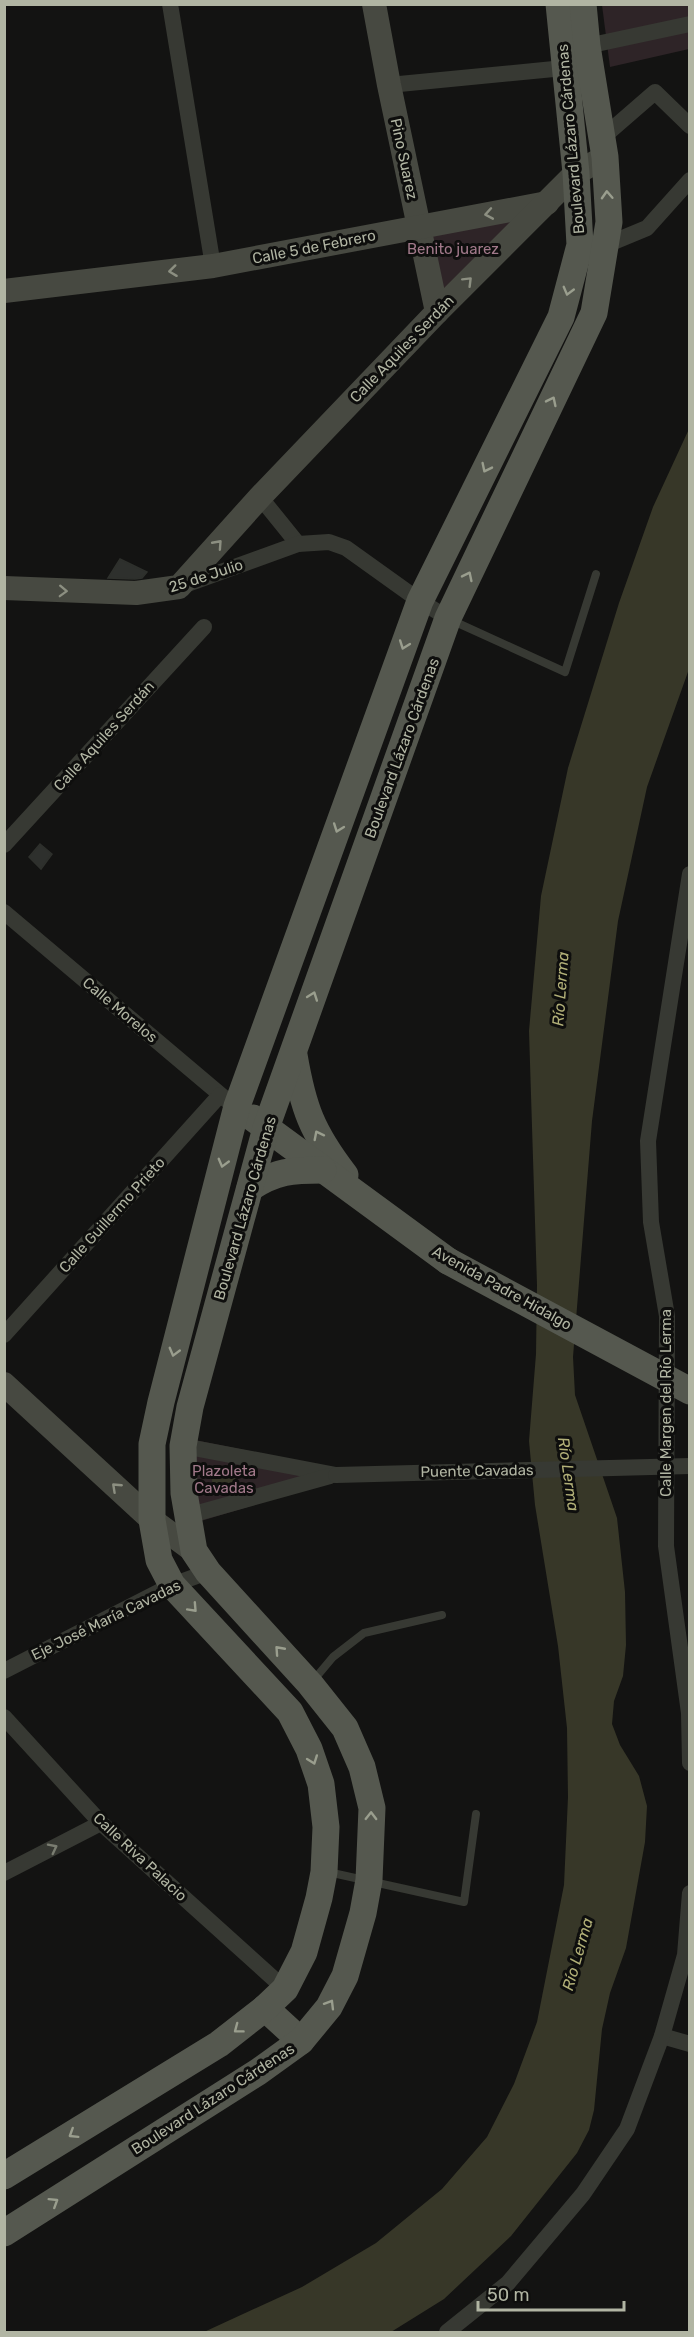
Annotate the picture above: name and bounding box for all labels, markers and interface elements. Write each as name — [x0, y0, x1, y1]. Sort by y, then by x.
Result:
street label: Boulevard Lázaro Cárdenas — [554, 43, 588, 235]
street label: Pino Suarez — [387, 117, 421, 202]
one-way arrow — [601, 191, 614, 200]
one-way arrow — [484, 207, 494, 220]
street label: Calle 5 de Febrero — [251, 226, 377, 268]
park label: Benito juarez — [407, 240, 499, 258]
one-way arrow — [169, 264, 178, 277]
one-way arrow — [461, 277, 472, 288]
one-way arrow — [562, 286, 575, 296]
street label: Calle Aquiles Serdán — [346, 292, 458, 406]
one-way arrow — [545, 396, 557, 407]
one-way arrow — [481, 461, 493, 472]
one-way arrow — [211, 540, 222, 551]
street label: 25 de Julio — [167, 556, 245, 596]
one-way arrow — [460, 572, 472, 583]
one-way arrow — [58, 584, 67, 597]
one-way arrow — [399, 638, 411, 649]
street label: Boulevard Lázaro Cárdenas — [361, 655, 443, 841]
street label: Calle Aquiles Serdán — [50, 677, 158, 795]
one-way arrow — [332, 822, 345, 833]
water label: Río Lerma — [548, 951, 573, 1027]
street label: Calle Morelos — [79, 974, 161, 1047]
one-way arrow — [306, 991, 319, 1001]
street label: Boulevard Lázaro Cárdenas — [210, 1114, 280, 1302]
one-way arrow — [314, 1131, 325, 1142]
street label: Calle Guillermo Prieto — [55, 1153, 169, 1277]
one-way arrow — [217, 1158, 230, 1168]
street label: Avenida Padre Hidalgo — [429, 1242, 575, 1334]
street label: Calle Margen del Río Lerma — [657, 1309, 675, 1497]
one-way arrow — [168, 1347, 181, 1357]
water label: Río Lerma — [554, 1436, 583, 1512]
street label: Puente Cavadas — [420, 1461, 534, 1481]
park label: Plazoleta Cavadas — [192, 1462, 256, 1497]
one-way arrow — [113, 1483, 123, 1494]
street label: Eje José María Cavadas — [28, 1576, 184, 1664]
one-way arrow — [186, 1602, 197, 1612]
one-way arrow — [275, 1647, 286, 1657]
one-way arrow — [305, 1754, 318, 1765]
street label: Calle Riva Palacio — [90, 1809, 190, 1905]
one-way arrow — [365, 1812, 377, 1821]
one-way arrow — [46, 1844, 57, 1855]
water label: Río Lerma — [558, 1916, 597, 1993]
one-way arrow — [323, 2000, 334, 2010]
one-way arrow — [234, 2022, 245, 2033]
street label: Boulevard Lázaro Cárdenas — [128, 2039, 298, 2158]
one-way arrow — [69, 2126, 79, 2138]
one-way arrow — [48, 2197, 58, 2209]
scale bar — [478, 2274, 624, 2312]
text: 50 m — [487, 2284, 530, 2306]

